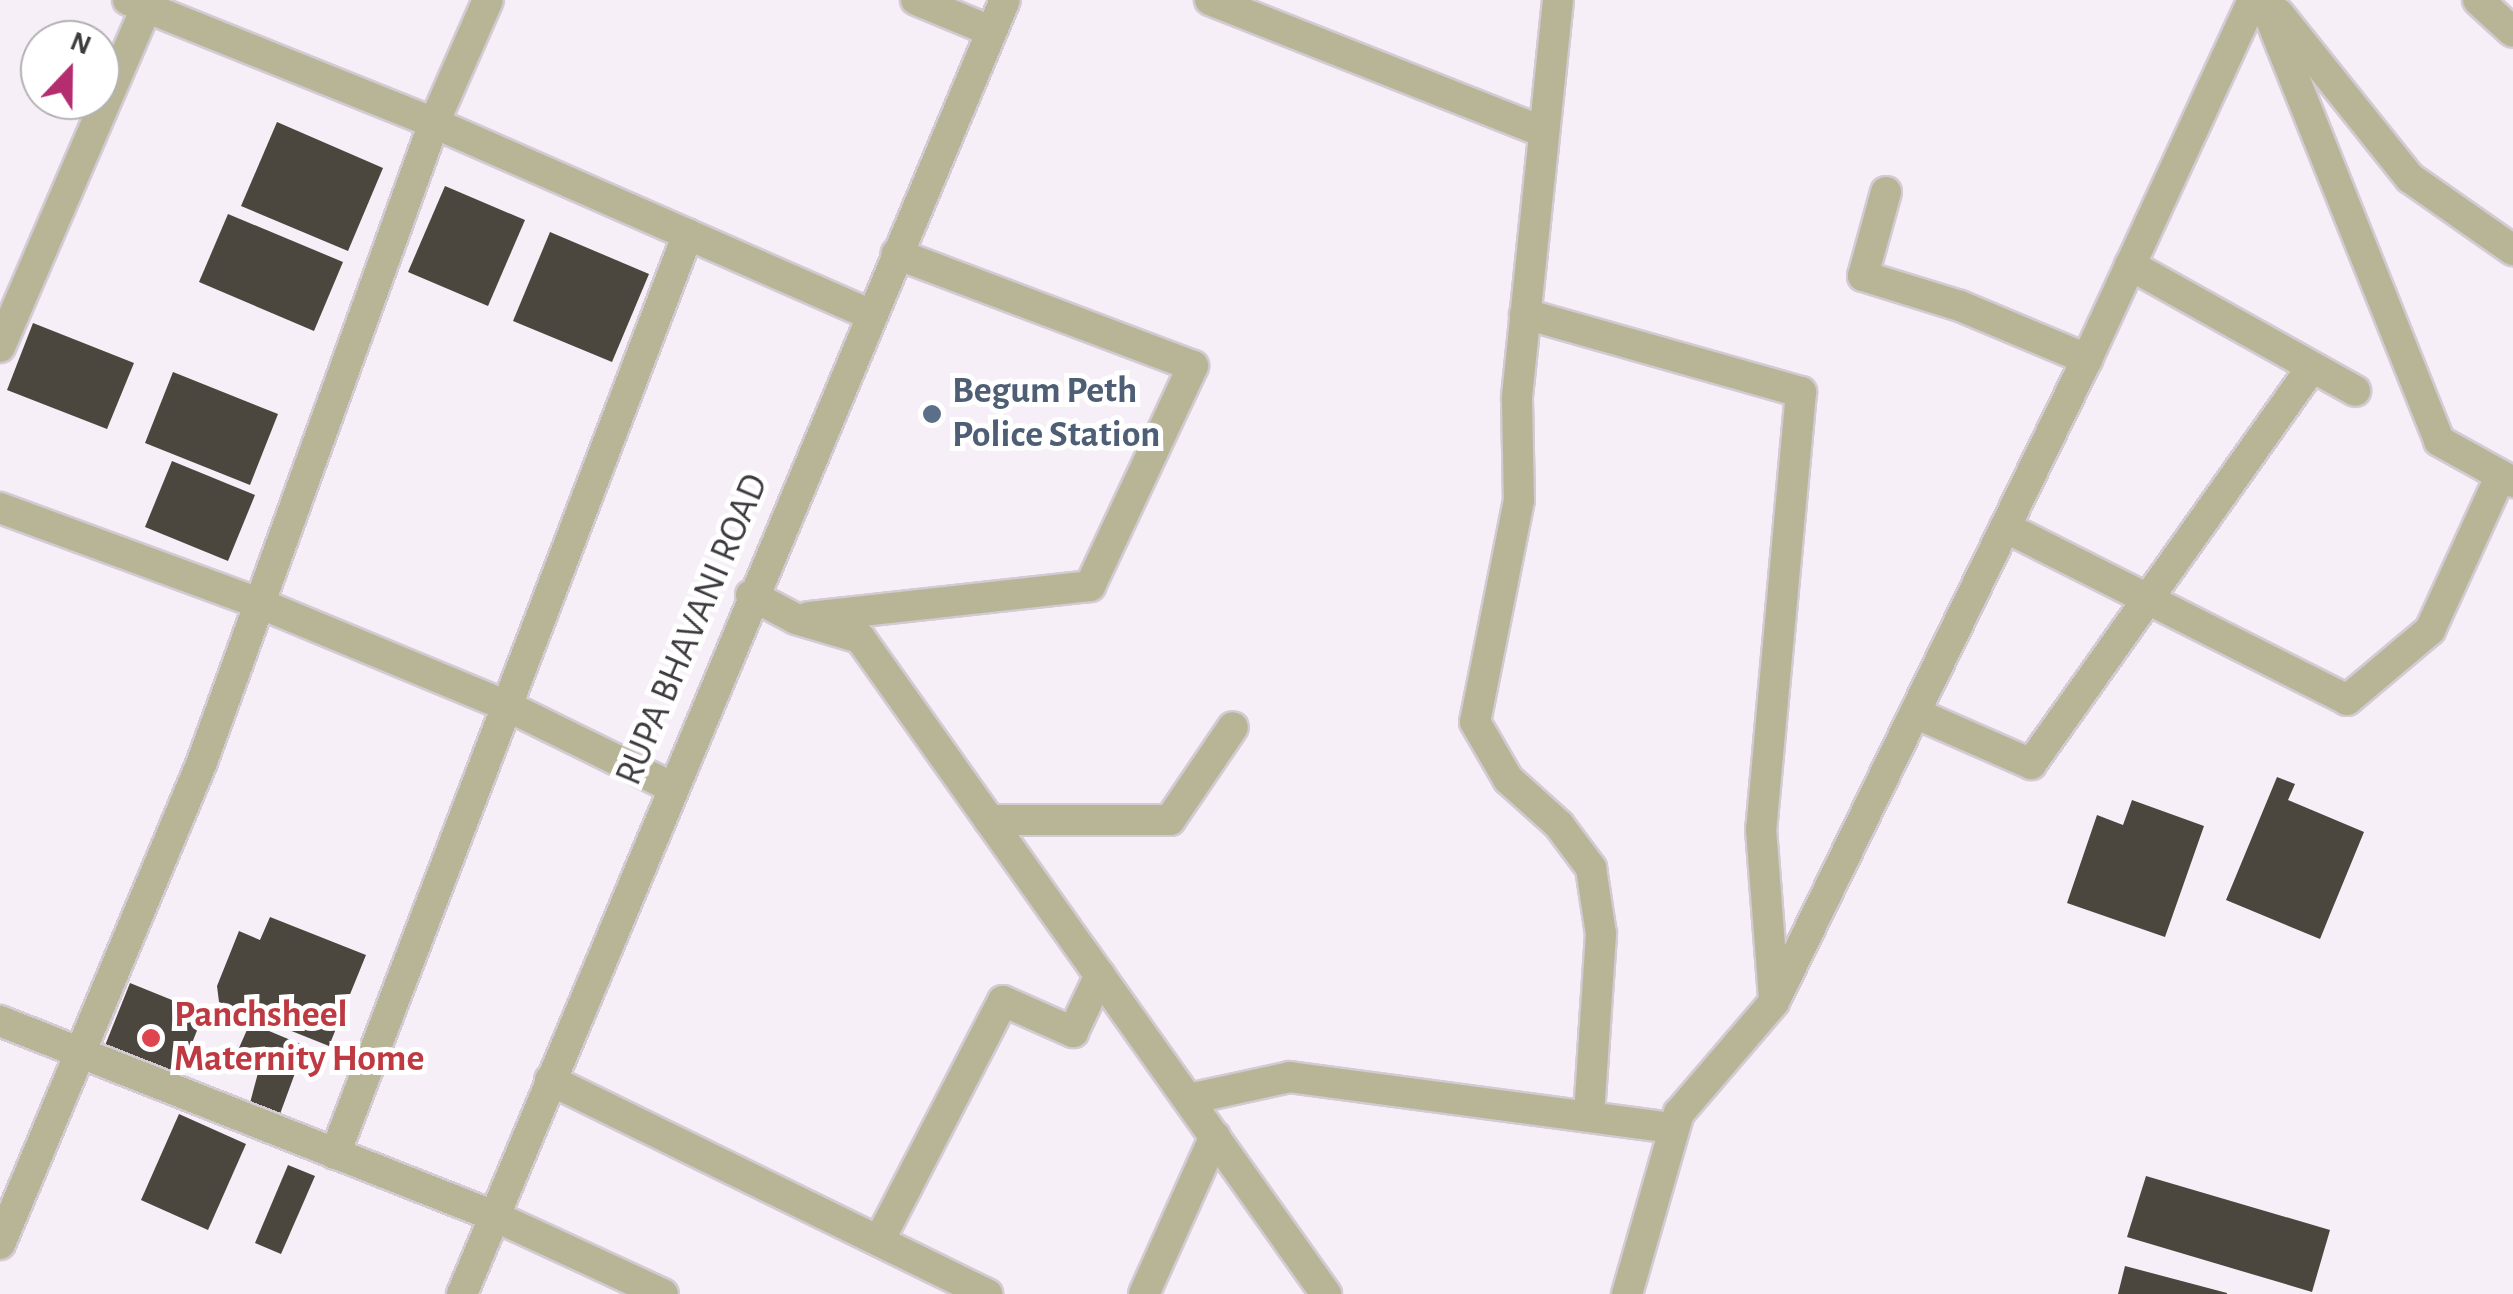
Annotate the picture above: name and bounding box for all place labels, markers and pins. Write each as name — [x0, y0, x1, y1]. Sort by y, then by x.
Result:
place label: Begum Peth Police Station — [952, 369, 1160, 458]
marker: Begum Peth Police Station — [921, 403, 943, 425]
place label: Panchsheel Maternity Home — [174, 993, 424, 1082]
marker: Panchsheel Maternity Home — [138, 1025, 164, 1051]

